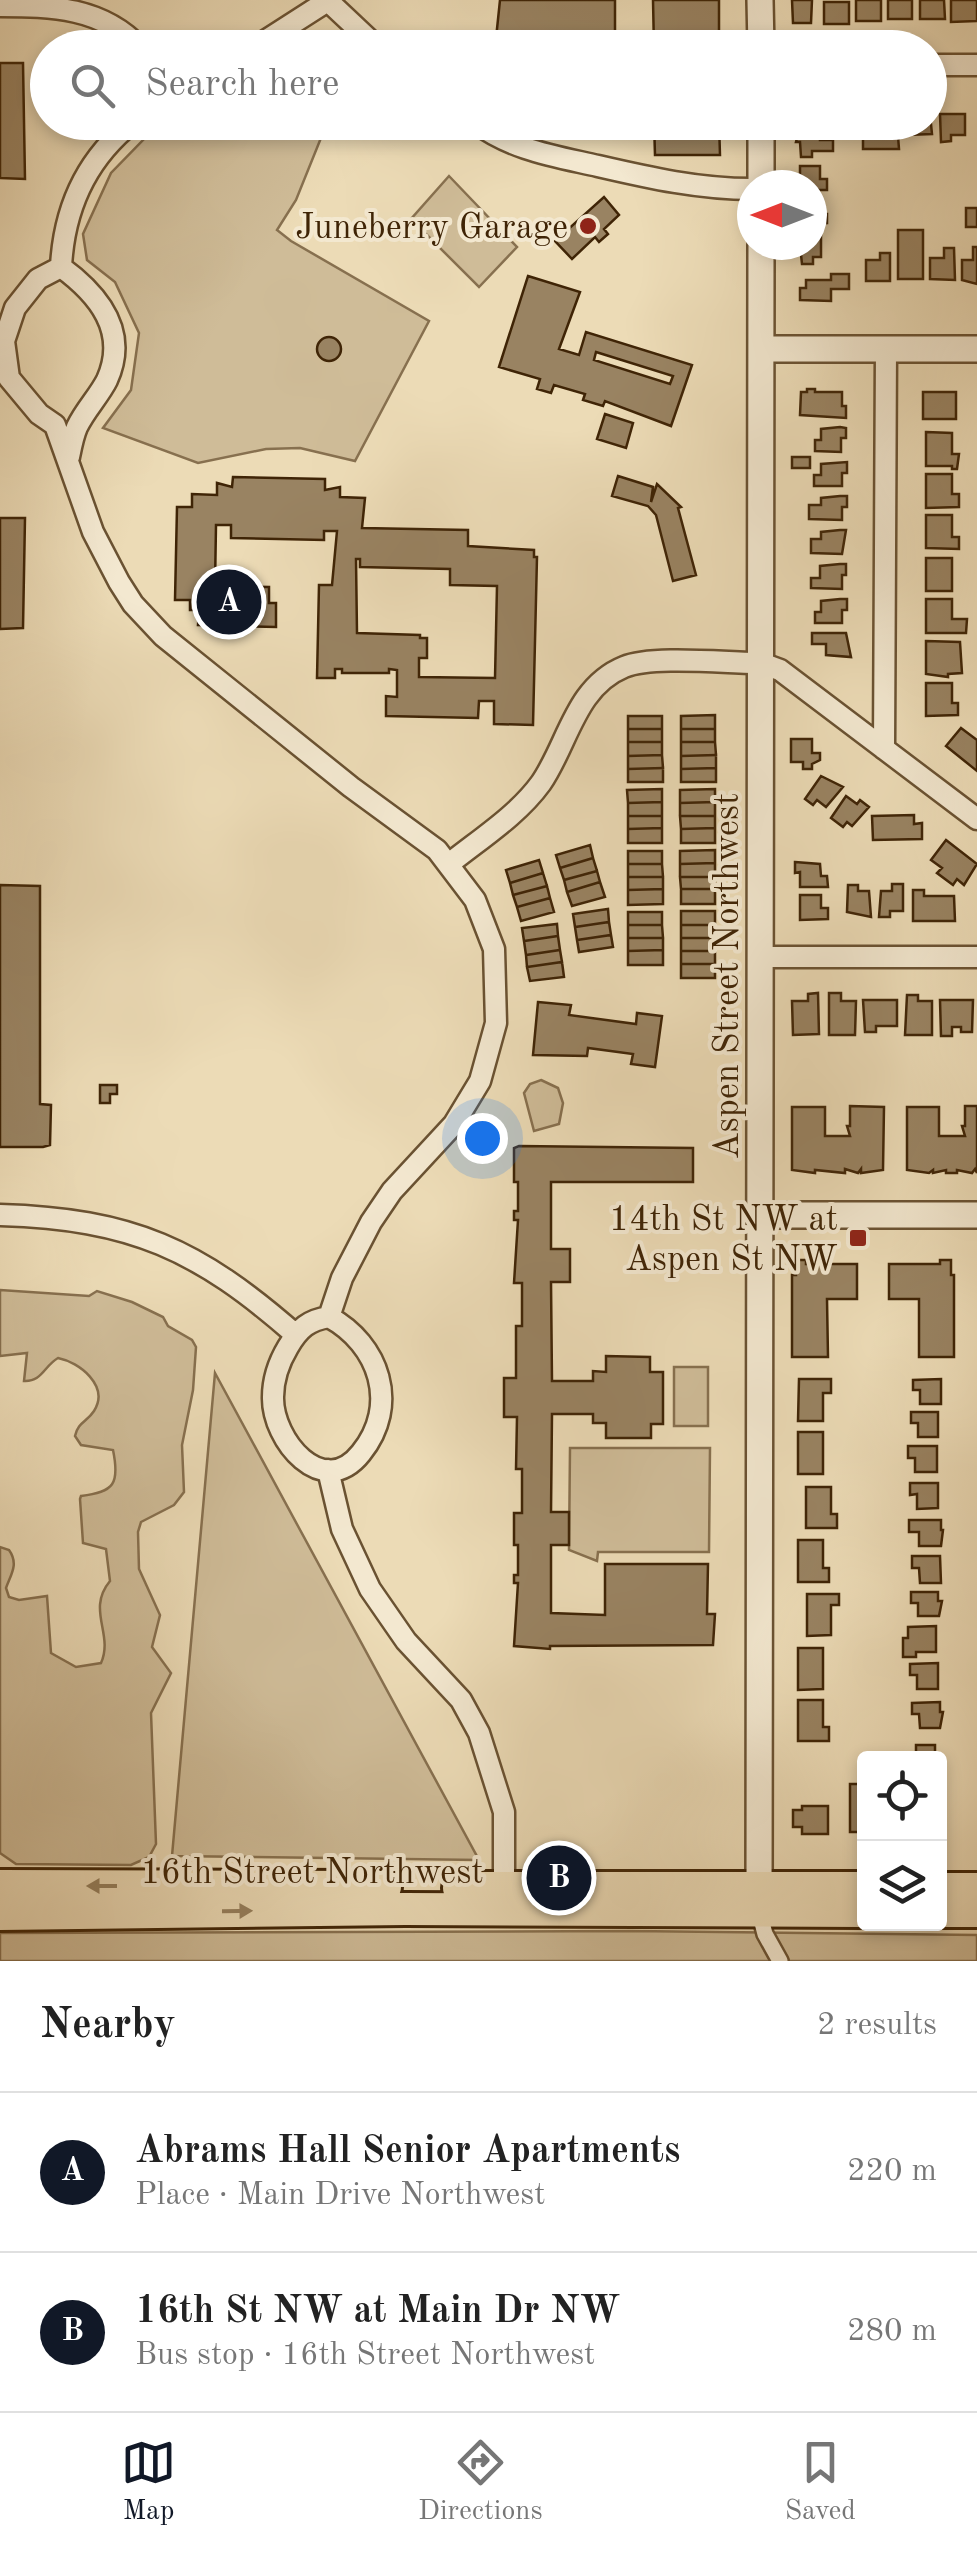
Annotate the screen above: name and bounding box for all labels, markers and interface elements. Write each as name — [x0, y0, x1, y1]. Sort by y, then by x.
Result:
search box — [30, 30, 947, 140]
icon: search — [65, 58, 120, 113]
text: Search here — [145, 66, 340, 104]
north arrow — [737, 170, 827, 260]
place label: Juneberry Garage — [295, 211, 568, 246]
marker: Juneberry Garage — [577, 215, 599, 237]
pin: A — [196, 564, 262, 640]
street label: Aspen Street Northwest — [711, 793, 746, 1159]
your location — [457, 1113, 508, 1164]
place label: 14th St NW at Aspen St NW — [609, 1203, 838, 1278]
marker: 14th St NW at Aspen St NW — [847, 1227, 869, 1249]
map controls — [857, 1751, 947, 1931]
button: locate — [857, 1751, 947, 1841]
pin: B — [526, 1840, 592, 1916]
button: layers — [857, 1841, 947, 1931]
street label: 16th Street Northwest — [140, 1856, 484, 1891]
one-way arrow — [85, 1878, 117, 1894]
one-way arrow — [222, 1903, 254, 1919]
text: Nearby — [40, 2005, 176, 2047]
text: 2 results — [817, 2010, 937, 2042]
text: Abrams Hall Senior Apartments — [135, 2133, 680, 2171]
text: A — [60, 2156, 85, 2188]
text: 220 m — [847, 2156, 937, 2188]
text: Place · Main Drive Northwest — [135, 2180, 545, 2212]
text: 16th St NW at Main Dr NW — [135, 2293, 620, 2331]
text: B — [61, 2316, 84, 2348]
text: 280 m — [847, 2316, 937, 2348]
text: Bus stop · 16th Street Northwest — [135, 2340, 595, 2372]
tab: Map — [121, 2435, 176, 2530]
tab: Directions — [418, 2435, 543, 2530]
tab: Saved — [785, 2435, 856, 2530]

